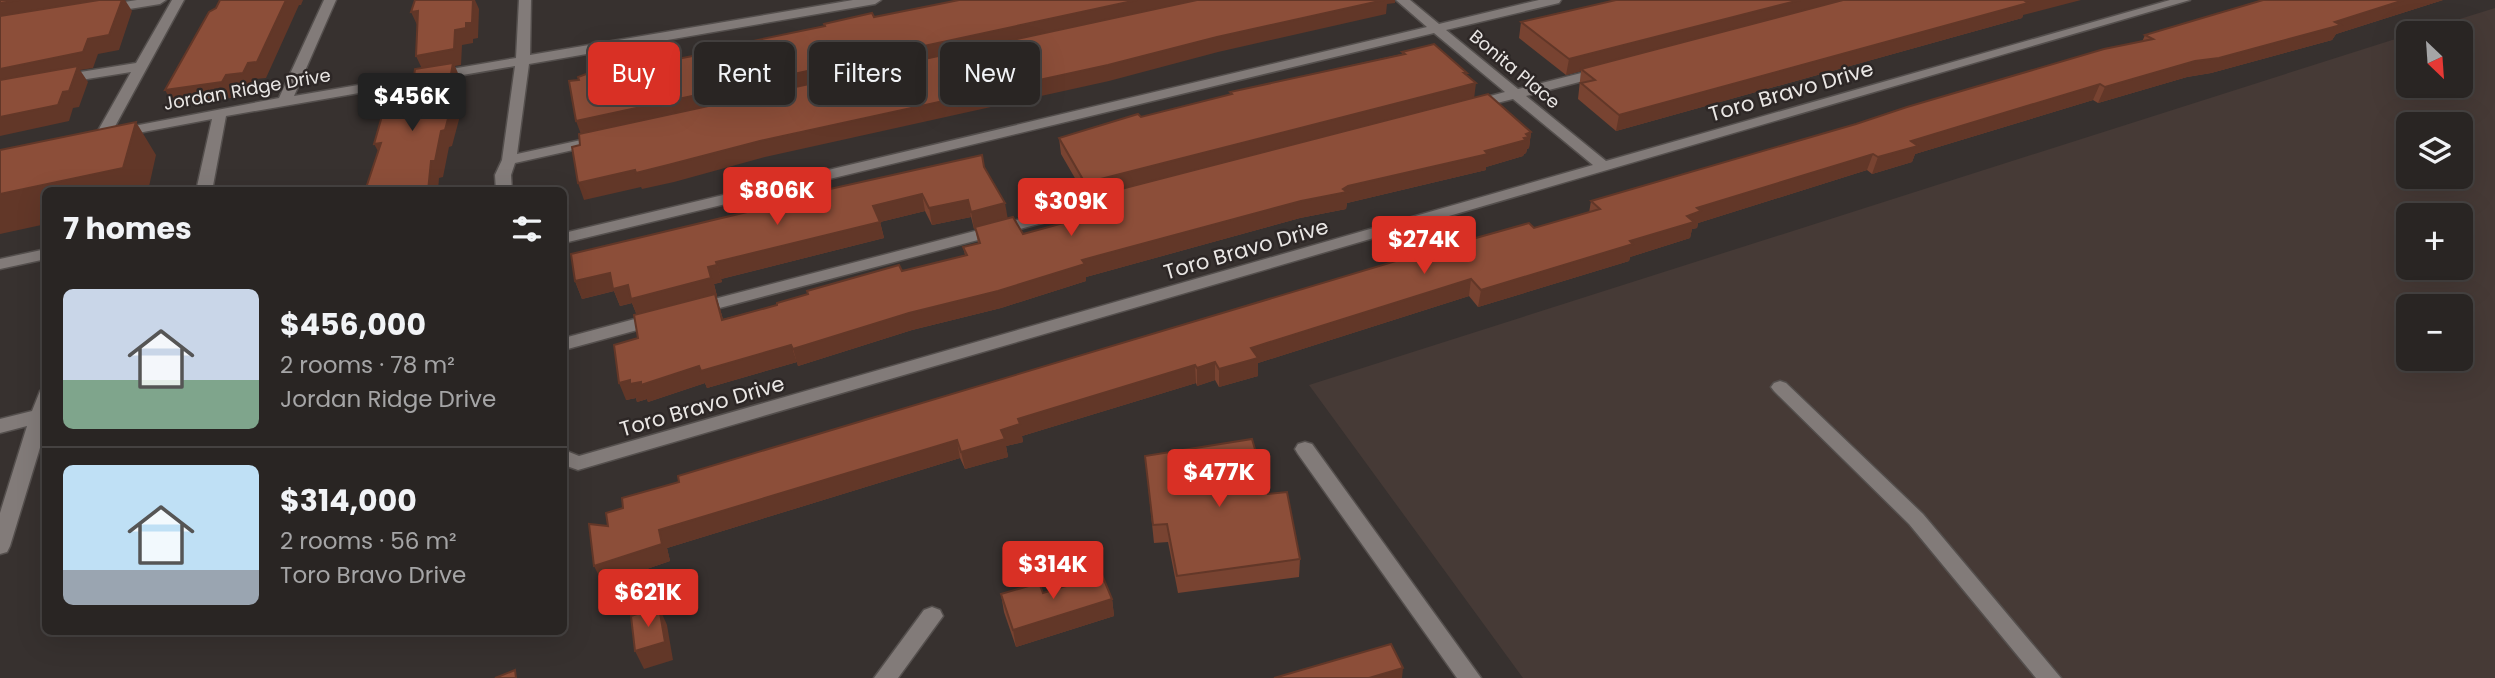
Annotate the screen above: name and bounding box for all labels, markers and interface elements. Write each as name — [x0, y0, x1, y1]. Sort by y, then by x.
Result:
north arrow — [2396, 21, 2473, 98]
map controls — [2396, 21, 2473, 371]
street label: Bonita Place — [1464, 24, 1566, 114]
chip: Buy — [588, 42, 680, 105]
chip: Rent — [694, 42, 795, 105]
chip: Filters — [809, 42, 926, 105]
chip: New — [940, 42, 1040, 105]
street label: Toro Bravo Drive — [1705, 54, 1877, 128]
street label: Jordan Ridge Drive — [161, 62, 333, 116]
pin: $456K — [363, 74, 461, 133]
text: $456K — [374, 80, 450, 112]
button: layers — [2396, 112, 2473, 189]
pin: $806K — [728, 168, 826, 227]
text: $806K — [739, 174, 815, 206]
pin: $309K — [1022, 178, 1120, 238]
text: $309K — [1034, 185, 1108, 217]
button: + — [2396, 203, 2473, 280]
text: 7 homes — [63, 207, 192, 250]
icon: filters — [508, 210, 546, 248]
street label: Toro Bravo Drive — [1160, 212, 1332, 286]
pin: $274K — [1375, 216, 1473, 276]
text: $274K — [1388, 223, 1460, 255]
button: − — [2396, 294, 2473, 371]
text: $456,000 — [280, 303, 426, 346]
icon: home — [119, 317, 203, 401]
text: 2 rooms · 78 m² — [280, 349, 455, 381]
street label: Toro Bravo Drive — [616, 369, 788, 443]
text: Jordan Ridge Drive — [280, 383, 496, 415]
pin: $477K — [1170, 449, 1268, 509]
text: $477K — [1183, 456, 1255, 488]
text: $314,000 — [280, 479, 417, 522]
icon: home — [119, 493, 203, 577]
text: 2 rooms · 56 m² — [280, 525, 457, 557]
pin: $314K — [1004, 542, 1102, 601]
text: $314K — [1018, 548, 1088, 580]
text: Toro Bravo Drive — [280, 559, 466, 591]
pin: $621K — [599, 570, 697, 629]
text: $621K — [614, 576, 682, 608]

